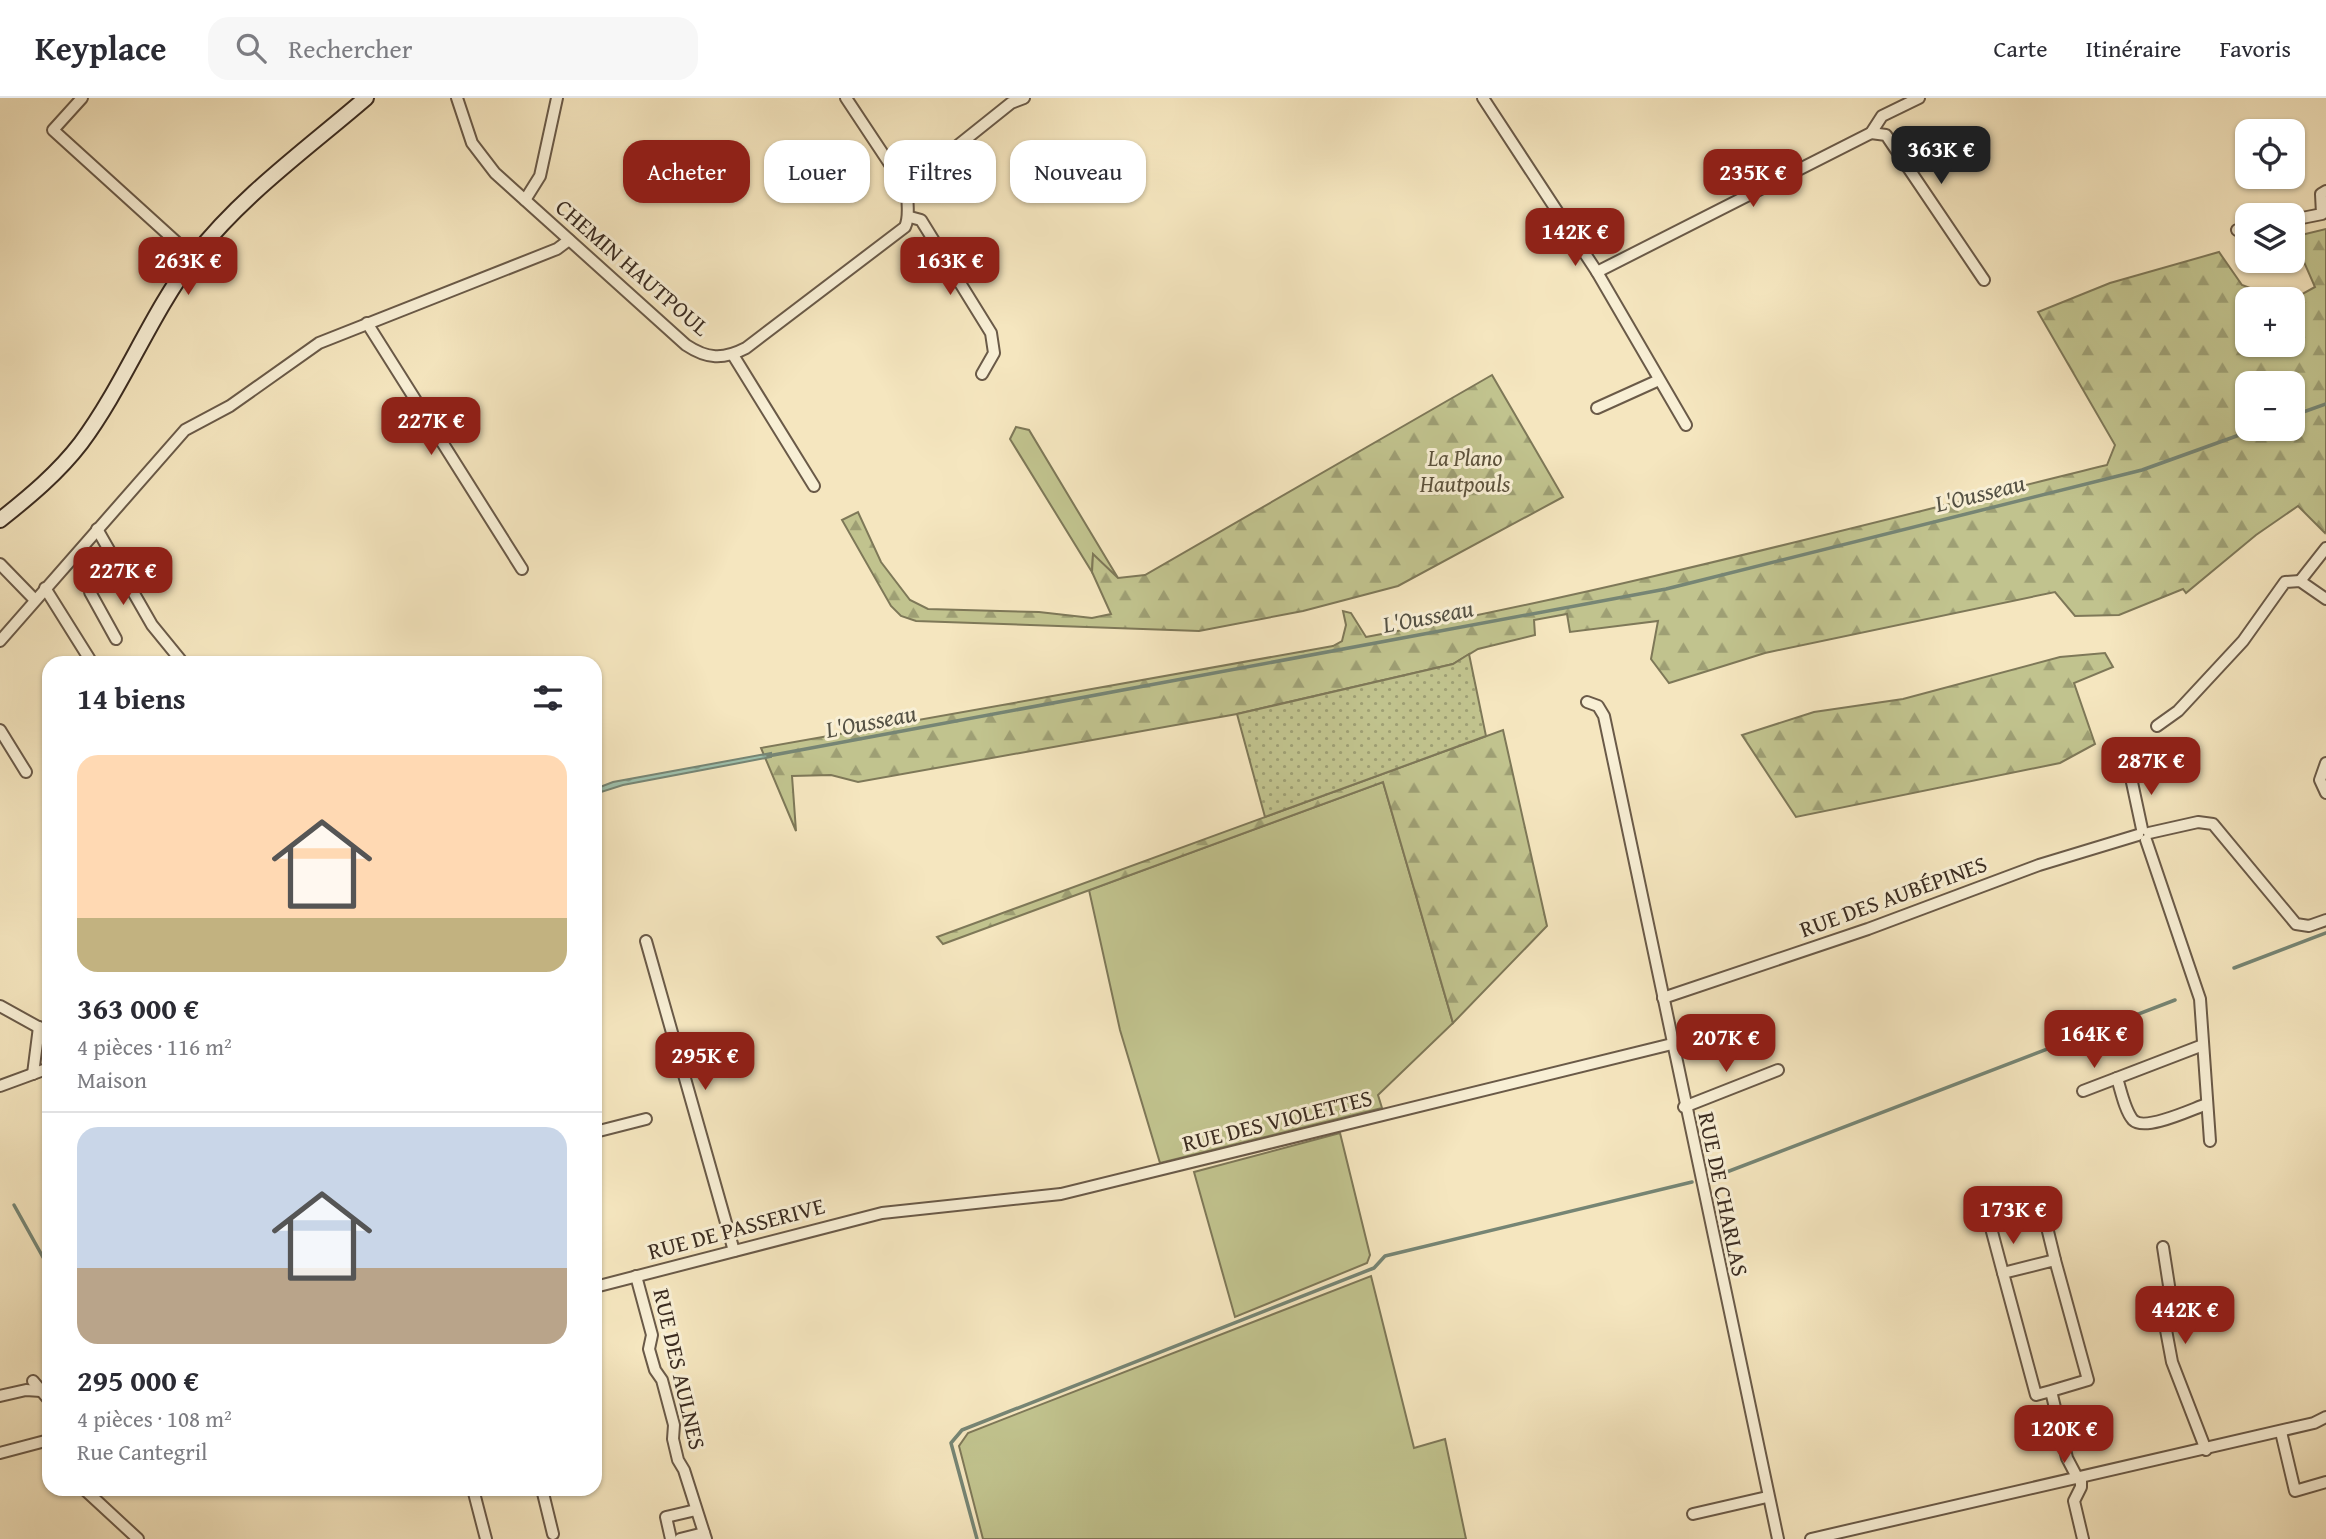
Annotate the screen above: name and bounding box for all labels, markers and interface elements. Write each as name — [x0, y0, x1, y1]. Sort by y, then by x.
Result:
search box — [208, 17, 698, 80]
text: Keyplace — [35, 24, 166, 72]
icon: search — [232, 29, 270, 67]
text: Rechercher — [288, 29, 412, 68]
text: Carte — [1994, 31, 2048, 66]
text: Itinéraire — [2086, 31, 2181, 66]
text: Favoris — [2219, 31, 2291, 66]
map controls — [2235, 119, 2305, 441]
button: locate — [2235, 119, 2305, 189]
pin: 363K € — [1884, 126, 1998, 186]
text: 363K € — [1907, 132, 1975, 165]
chip: Acheter — [623, 140, 750, 203]
chip: Louer — [764, 140, 870, 203]
chip: Filtres — [884, 140, 996, 203]
chip: Nouveau — [1010, 140, 1146, 203]
pin: 235K € — [1696, 150, 1810, 209]
text: 235K € — [1719, 155, 1787, 188]
street label: CHEMIN HAUTPOUL — [549, 191, 717, 343]
button: layers — [2235, 203, 2305, 273]
pin: 142K € — [1518, 208, 1632, 268]
text: 142K € — [1541, 214, 1609, 247]
pin: 263K € — [131, 238, 245, 297]
pin: 163K € — [893, 238, 1007, 297]
text: 263K € — [154, 243, 222, 276]
text: 163K € — [916, 243, 984, 276]
button: + — [2235, 287, 2305, 357]
button: − — [2235, 371, 2305, 441]
pin: 227K € — [374, 398, 488, 457]
text: 227K € — [397, 403, 465, 436]
park label: La Plano Hautpouls — [1419, 441, 1511, 500]
water label: L'Ousseau — [1930, 465, 2029, 521]
pin: 227K € — [66, 547, 180, 607]
text: 227K € — [89, 553, 157, 586]
water label: L'Ousseau — [1379, 590, 1476, 642]
text: 14 biens — [77, 676, 186, 720]
icon: filters — [529, 679, 567, 717]
water label: L'Ousseau — [822, 695, 919, 747]
pin: 287K € — [2094, 738, 2208, 797]
text: 287K € — [2117, 743, 2185, 776]
icon: home — [259, 801, 385, 927]
street label: RUE DES AUBÉPINES — [1795, 847, 1991, 945]
text: 363 000 € — [77, 986, 199, 1030]
pin: 164K € — [2037, 1010, 2151, 1070]
pin: 207K € — [1669, 1014, 1783, 1074]
text: 164K € — [2060, 1016, 2128, 1049]
text: 207K € — [1692, 1020, 1760, 1053]
text: 4 pièces · 116 m² — [77, 1030, 232, 1063]
pin: 295K € — [648, 1032, 762, 1092]
text: 295K € — [671, 1038, 739, 1071]
text: Maison — [77, 1063, 147, 1096]
street label: RUE DES VIOLETTES — [1179, 1080, 1375, 1160]
street label: RUE DE CHARLAS — [1690, 1109, 1758, 1279]
icon: home — [259, 1173, 385, 1299]
pin: 173K € — [1956, 1186, 2070, 1246]
street label: RUE DE PASSERIVE — [644, 1189, 828, 1267]
text: 173K € — [1979, 1192, 2047, 1225]
street label: RUE DES AULNES — [645, 1285, 715, 1453]
pin: 442K € — [2128, 1286, 2242, 1346]
text: 442K € — [2151, 1292, 2219, 1325]
text: 295 000 € — [77, 1358, 199, 1402]
text: 4 pièces · 108 m² — [77, 1402, 232, 1435]
pin: 120K € — [2007, 1406, 2121, 1465]
text: 120K € — [2030, 1411, 2098, 1444]
text: Rue Cantegril — [77, 1435, 208, 1468]

